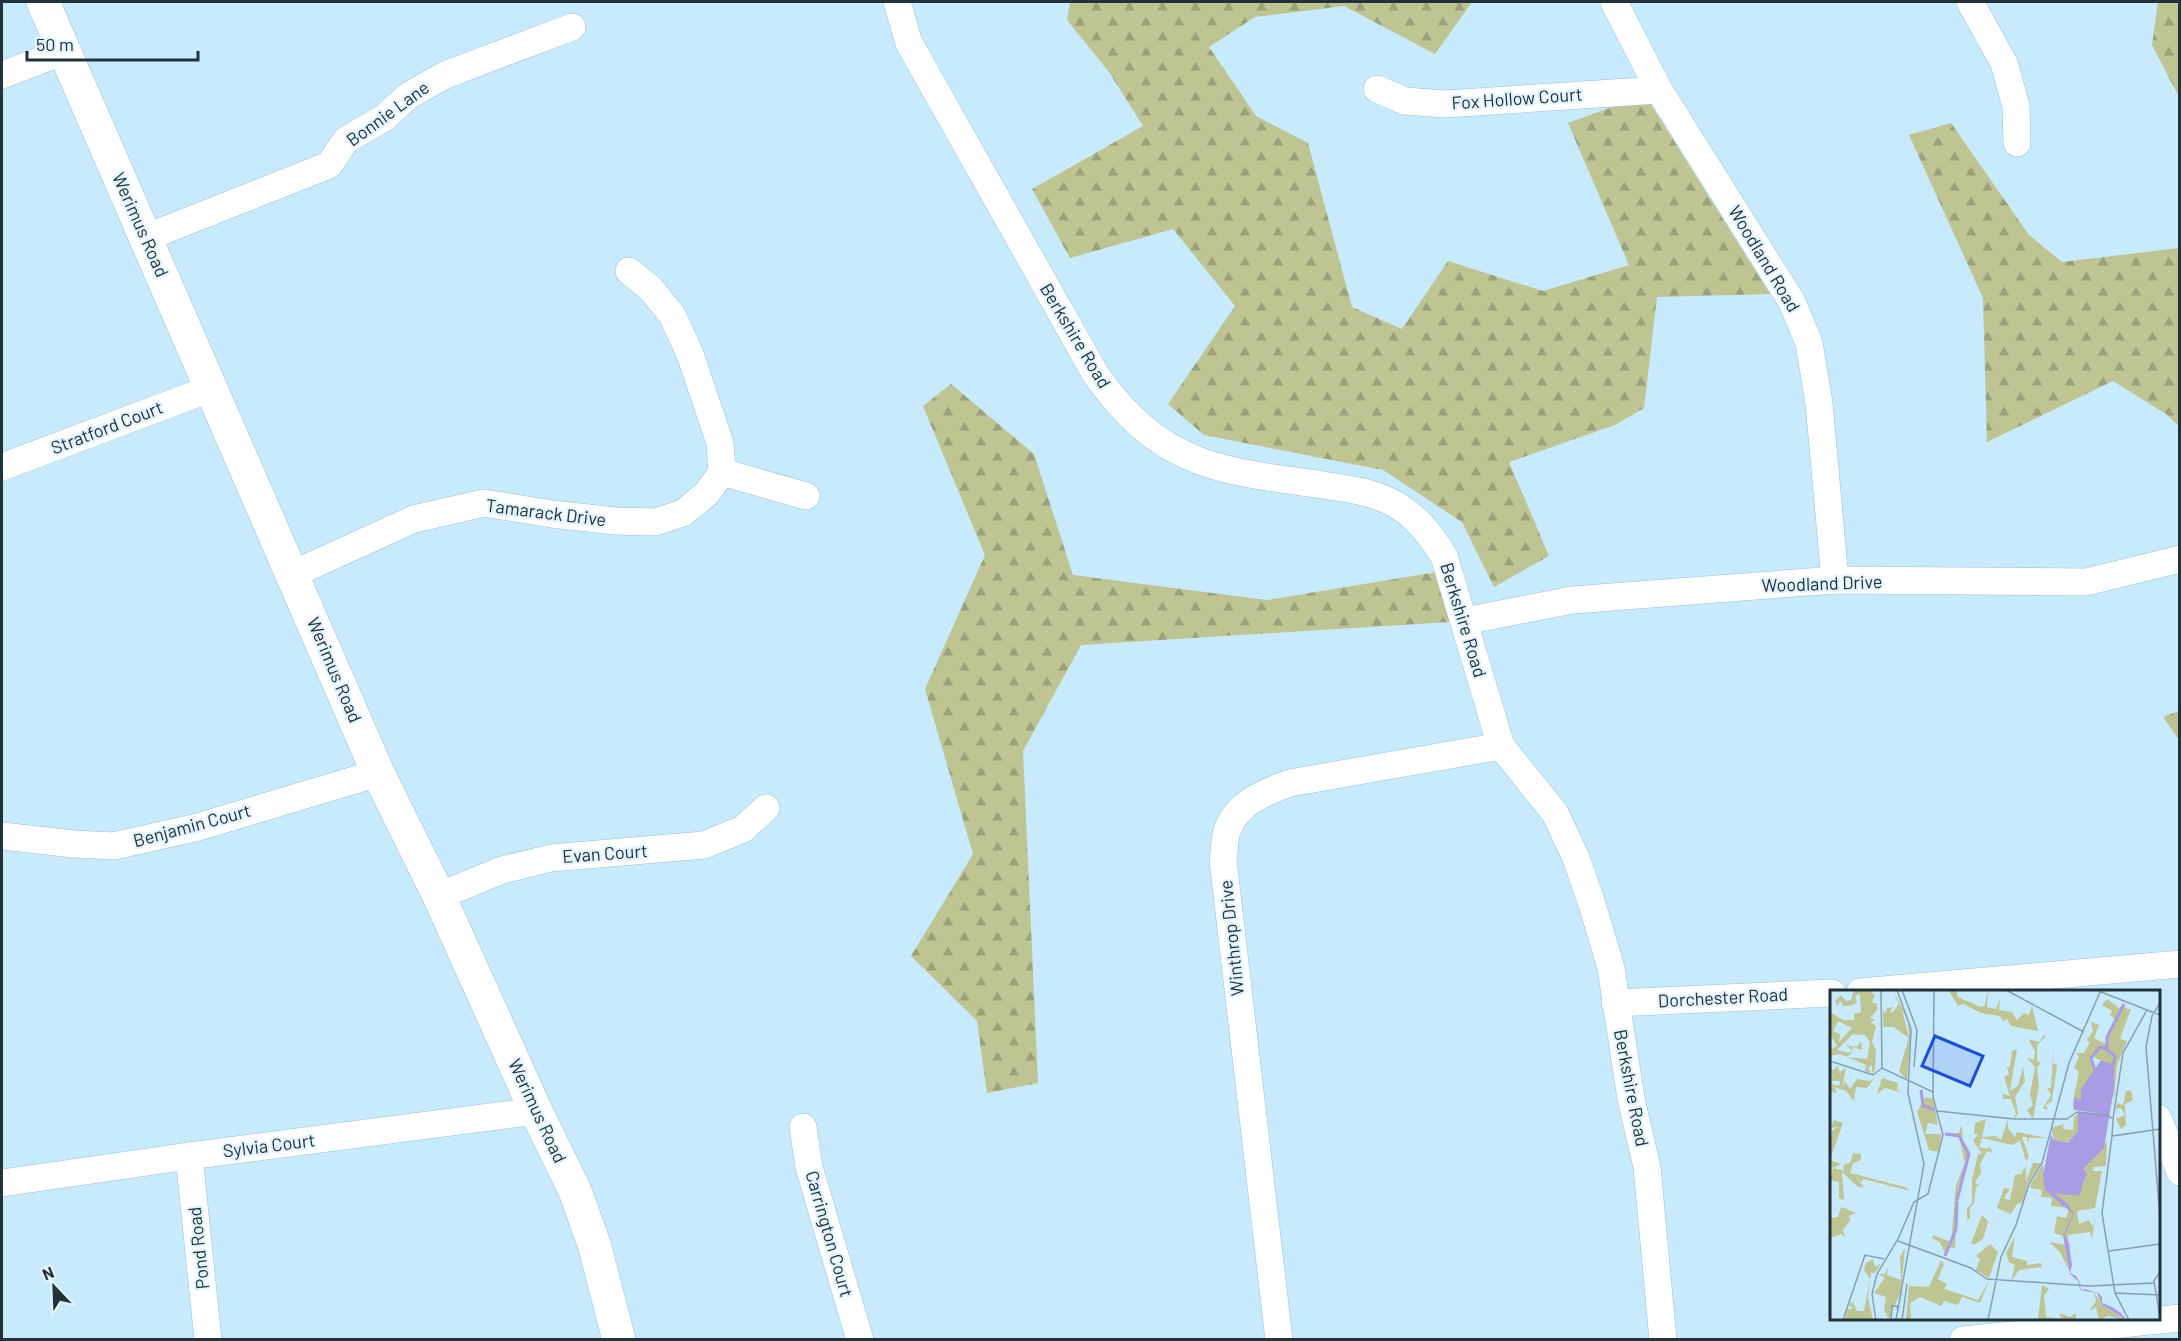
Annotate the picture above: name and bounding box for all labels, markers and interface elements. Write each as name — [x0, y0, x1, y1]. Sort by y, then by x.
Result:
scale bar — [27, 24, 198, 62]
text: 50 m — [36, 33, 74, 55]
street label: Bonnie Lane — [342, 76, 433, 151]
street label: Fox Hollow Court — [1451, 82, 1583, 114]
street label: Werimus Road — [108, 169, 174, 280]
street label: Woodland Road — [1724, 201, 1805, 316]
street label: Berkshire Road — [1036, 279, 1116, 392]
street label: Stratford Court — [48, 396, 166, 459]
street label: Tamarack Drive — [485, 494, 608, 530]
street label: Berkshire Road — [1436, 560, 1492, 680]
street label: Woodland Drive — [1761, 570, 1883, 596]
street label: Werimus Road — [303, 614, 367, 726]
street label: Benjamin Court — [131, 799, 253, 851]
street label: Evan Court — [562, 839, 648, 867]
street label: Winthrop Drive — [1214, 879, 1248, 997]
street label: Dorchester Road — [1657, 983, 1789, 1011]
inset map — [1830, 990, 2160, 1320]
street label: Berkshire Road — [1610, 1027, 1654, 1148]
street label: Werimus Road — [504, 1055, 572, 1166]
street label: Sylvia Court — [222, 1128, 316, 1162]
street label: Carrington Court — [801, 1168, 858, 1299]
street label: Pond Road — [183, 1206, 213, 1291]
north arrow — [24, 1257, 84, 1317]
text: N — [39, 1262, 57, 1284]

